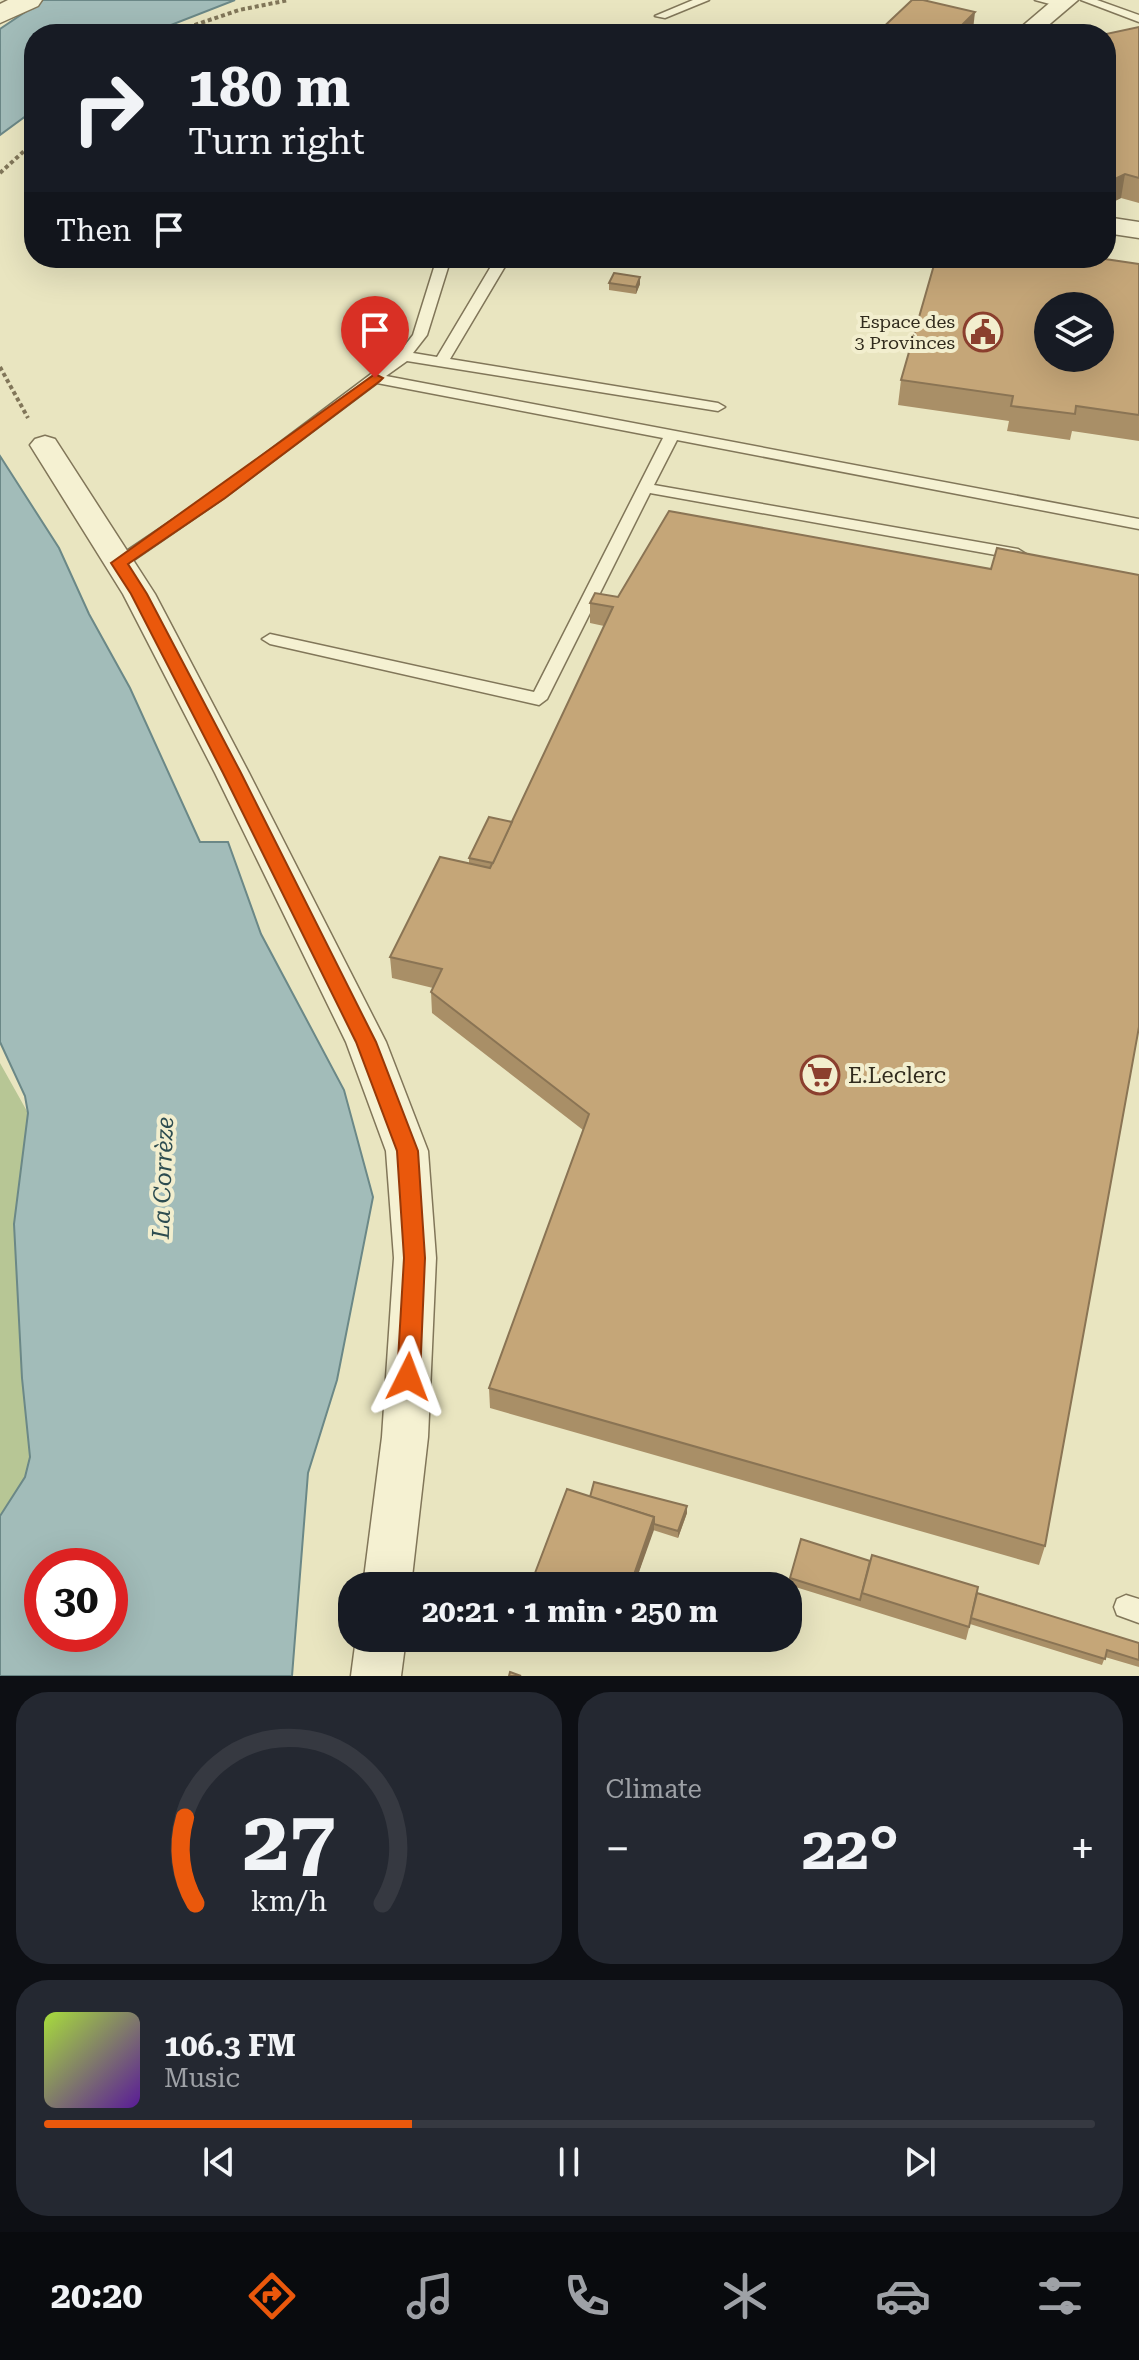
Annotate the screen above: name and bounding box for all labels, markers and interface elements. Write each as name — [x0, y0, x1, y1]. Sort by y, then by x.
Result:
text: 180 m — [188, 54, 350, 120]
icon: right — [56, 56, 160, 160]
text: Turn right — [188, 121, 365, 163]
icon: arrive — [147, 208, 191, 252]
text: Then — [56, 213, 131, 248]
map controls — [1034, 292, 1114, 372]
button: layers — [1034, 292, 1114, 372]
pin — [341, 296, 409, 378]
icon: arrive — [353, 308, 397, 352]
place label: Espace des 3 Provinces — [855, 311, 955, 353]
public building icon: Espace des 3 Provinces — [962, 311, 1004, 353]
supermarket icon: E.Leclerc — [799, 1054, 841, 1096]
place label: E.Leclerc — [848, 1063, 946, 1088]
water label: La Corrèze — [147, 1116, 179, 1241]
position arrow — [366, 1335, 450, 1419]
speed limit sign: 30 — [24, 1548, 128, 1652]
text: 20:21 · 1 min · 250 m — [422, 1594, 718, 1629]
text: Climate — [606, 1774, 702, 1804]
text: 27 — [242, 1793, 335, 1890]
text: 22° — [802, 1813, 899, 1884]
text: − — [606, 1823, 630, 1875]
text: + — [1070, 1823, 1095, 1875]
text: km/h — [250, 1884, 327, 1918]
text: 106.3 FM — [164, 2028, 296, 2063]
text: Music — [164, 2063, 240, 2093]
icon: previous — [197, 2140, 241, 2184]
icon: pause — [547, 2140, 591, 2184]
icon: next — [898, 2140, 942, 2184]
icon: directions — [244, 2268, 300, 2324]
icon: music — [402, 2268, 458, 2324]
icon: phone — [559, 2268, 615, 2324]
icon: climate — [717, 2268, 773, 2324]
icon: car — [875, 2268, 931, 2324]
icon: filters — [1032, 2268, 1088, 2324]
text: 20:20 — [51, 2275, 143, 2317]

